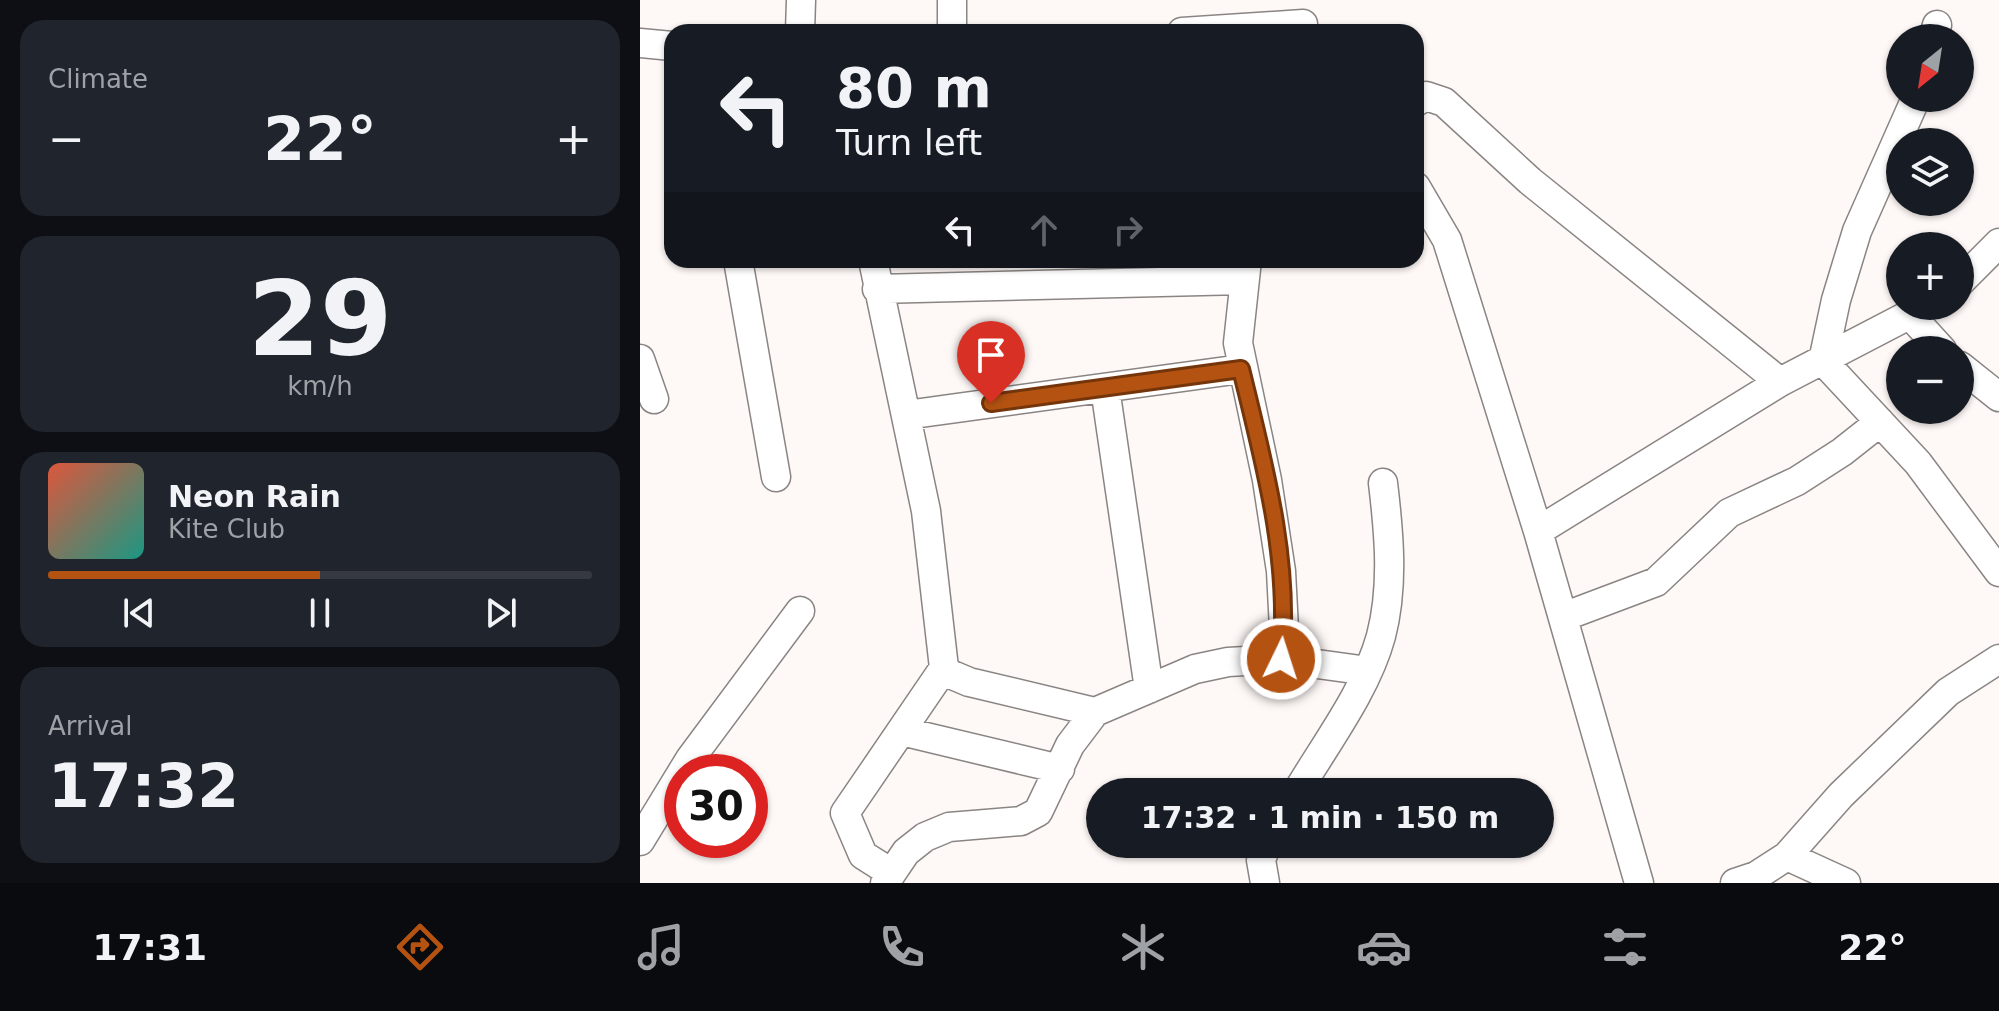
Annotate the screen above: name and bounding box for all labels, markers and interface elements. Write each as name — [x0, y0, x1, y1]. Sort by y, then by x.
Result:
north arrow — [1886, 24, 1974, 112]
map controls — [1886, 24, 1974, 424]
text: 80 m — [836, 55, 992, 120]
icon: left — [704, 56, 808, 160]
text: Climate — [48, 64, 148, 94]
text: 22° — [263, 104, 377, 174]
text: − — [48, 113, 85, 164]
text: + — [555, 113, 592, 164]
text: Turn left — [836, 122, 982, 163]
button: layers — [1886, 128, 1974, 216]
icon: left — [938, 208, 982, 252]
icon: ahead — [1022, 208, 1066, 252]
icon: right — [1106, 208, 1150, 252]
button: + — [1886, 232, 1974, 320]
text: 29 — [248, 258, 392, 380]
pin — [957, 321, 1025, 403]
icon: arrive — [969, 333, 1013, 377]
button: − — [1886, 336, 1974, 424]
text: km/h — [287, 371, 353, 401]
text: Neon Rain — [168, 479, 341, 514]
text: Kite Club — [168, 514, 285, 544]
icon: previous — [117, 591, 161, 635]
icon: pause — [298, 591, 342, 635]
icon: next — [479, 591, 523, 635]
position arrow — [1239, 617, 1323, 701]
text: Arrival — [48, 711, 132, 741]
text: 17:32 — [48, 751, 239, 821]
speed limit sign: 30 — [664, 754, 768, 858]
text: 17:32 · 1 min · 150 m — [1141, 800, 1499, 835]
icon: directions — [392, 919, 448, 975]
icon: music — [633, 919, 689, 975]
icon: phone — [874, 919, 930, 975]
icon: climate — [1115, 919, 1171, 975]
icon: car — [1356, 919, 1412, 975]
icon: filters — [1597, 919, 1653, 975]
text: 17:31 — [93, 927, 207, 968]
text: 22° — [1838, 927, 1906, 968]

